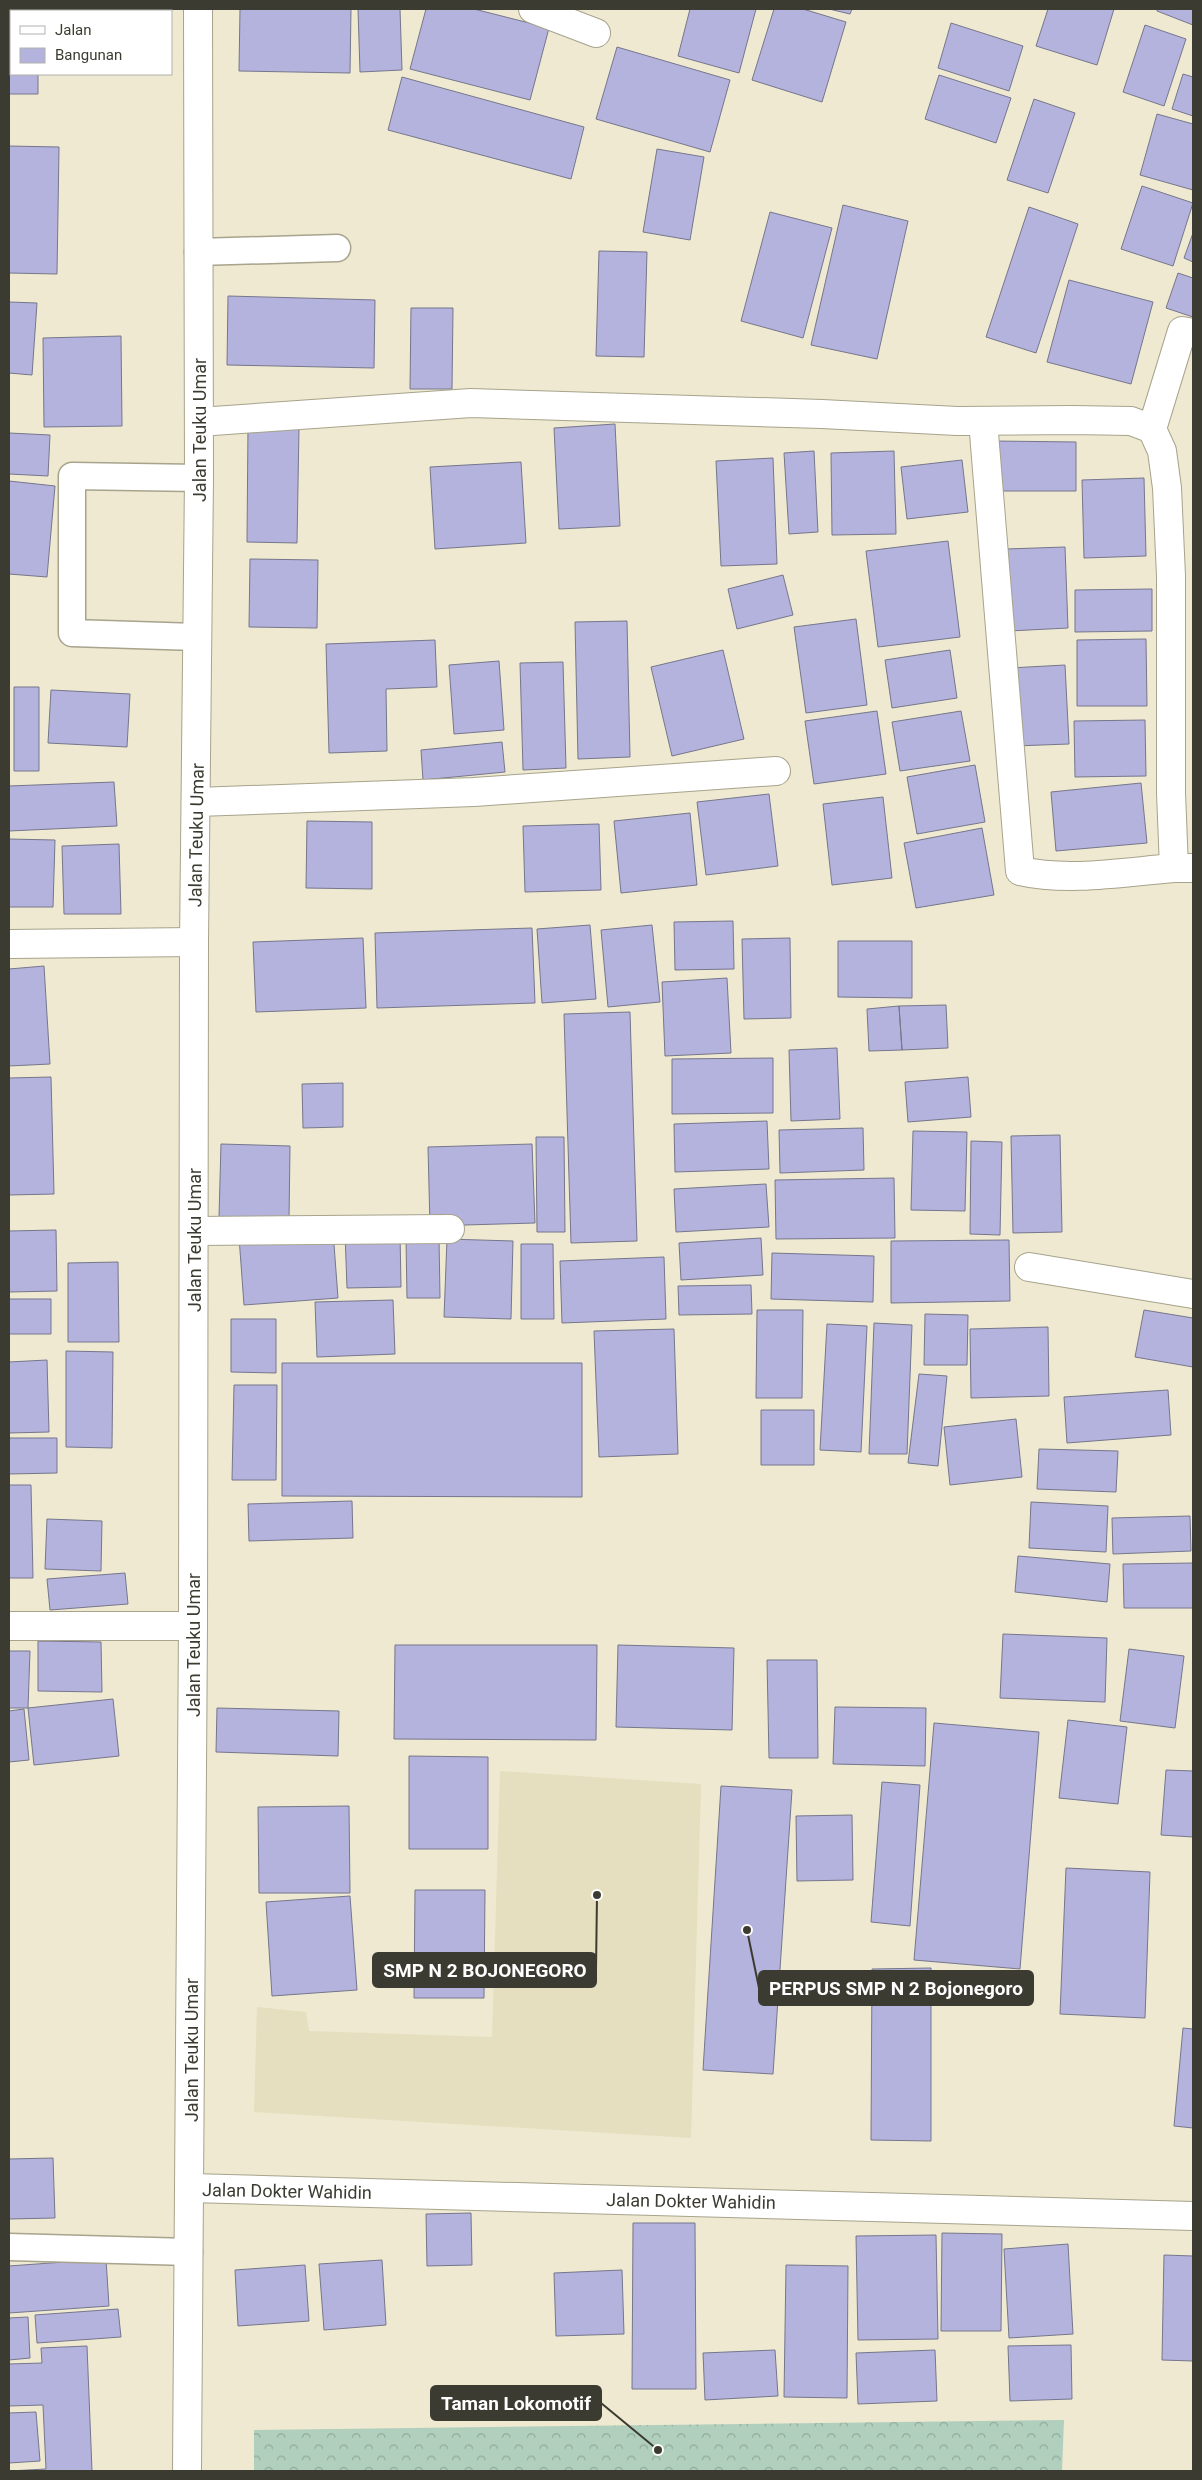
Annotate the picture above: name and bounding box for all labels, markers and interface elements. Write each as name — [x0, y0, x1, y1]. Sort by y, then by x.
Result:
legend — [10, 10, 172, 75]
text: Jalan — [55, 21, 92, 39]
text: Bangunan — [55, 46, 122, 64]
street label: Jalan Teuku Umar — [189, 358, 210, 502]
street label: Jalan Teuku Umar — [184, 763, 208, 907]
street label: Jalan Teuku Umar — [184, 1168, 205, 1312]
street label: Jalan Teuku Umar — [183, 1573, 204, 1717]
callout: SMP N 2 BOJONEGORO — [373, 1953, 596, 1987]
text: SMP N 2 BOJONEGORO — [383, 1959, 587, 1982]
callout: PERPUS SMP N 2 Bojonegoro — [759, 1971, 1033, 2005]
text: PERPUS SMP N 2 Bojonegoro — [769, 1977, 1023, 2000]
street label: Jalan Teuku Umar — [181, 1978, 202, 2122]
street label: Jalan Dokter Wahidin — [202, 2179, 372, 2203]
street label: Jalan Dokter Wahidin — [606, 2189, 776, 2213]
callout: Taman Lokomotif — [431, 2386, 601, 2420]
text: Taman Lokomotif — [441, 2392, 591, 2415]

